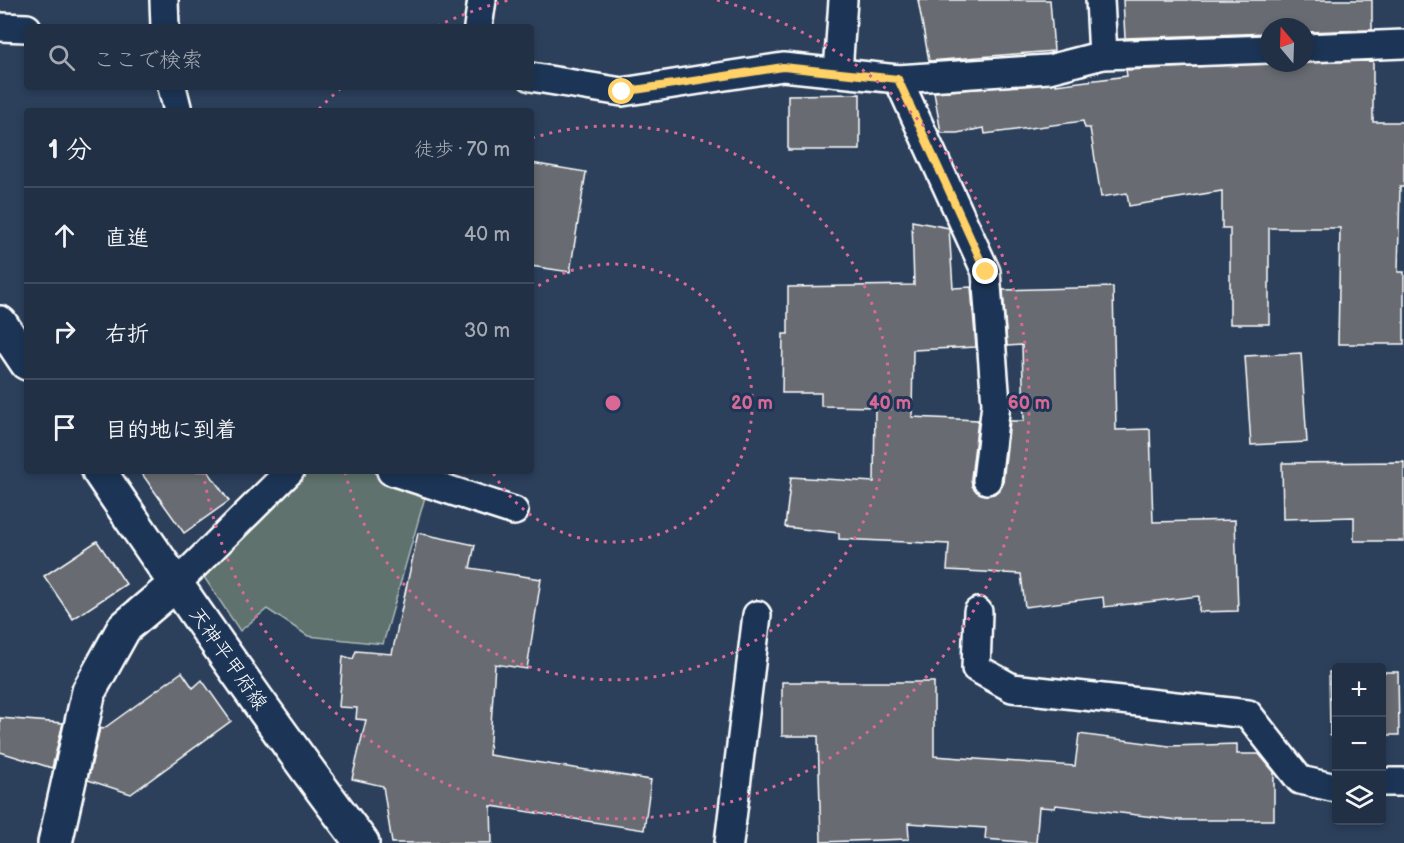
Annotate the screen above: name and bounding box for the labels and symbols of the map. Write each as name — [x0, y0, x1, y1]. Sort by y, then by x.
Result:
north arrow — [1260, 18, 1314, 72]
route start — [608, 78, 634, 104]
route end — [972, 258, 998, 284]
centre of rings — [603, 393, 623, 413]
text: 20 m — [731, 393, 773, 414]
text: 40 m — [869, 393, 911, 414]
text: 60 m — [1008, 393, 1050, 414]
street label: 天神平甲府線 — [184, 603, 272, 715]

